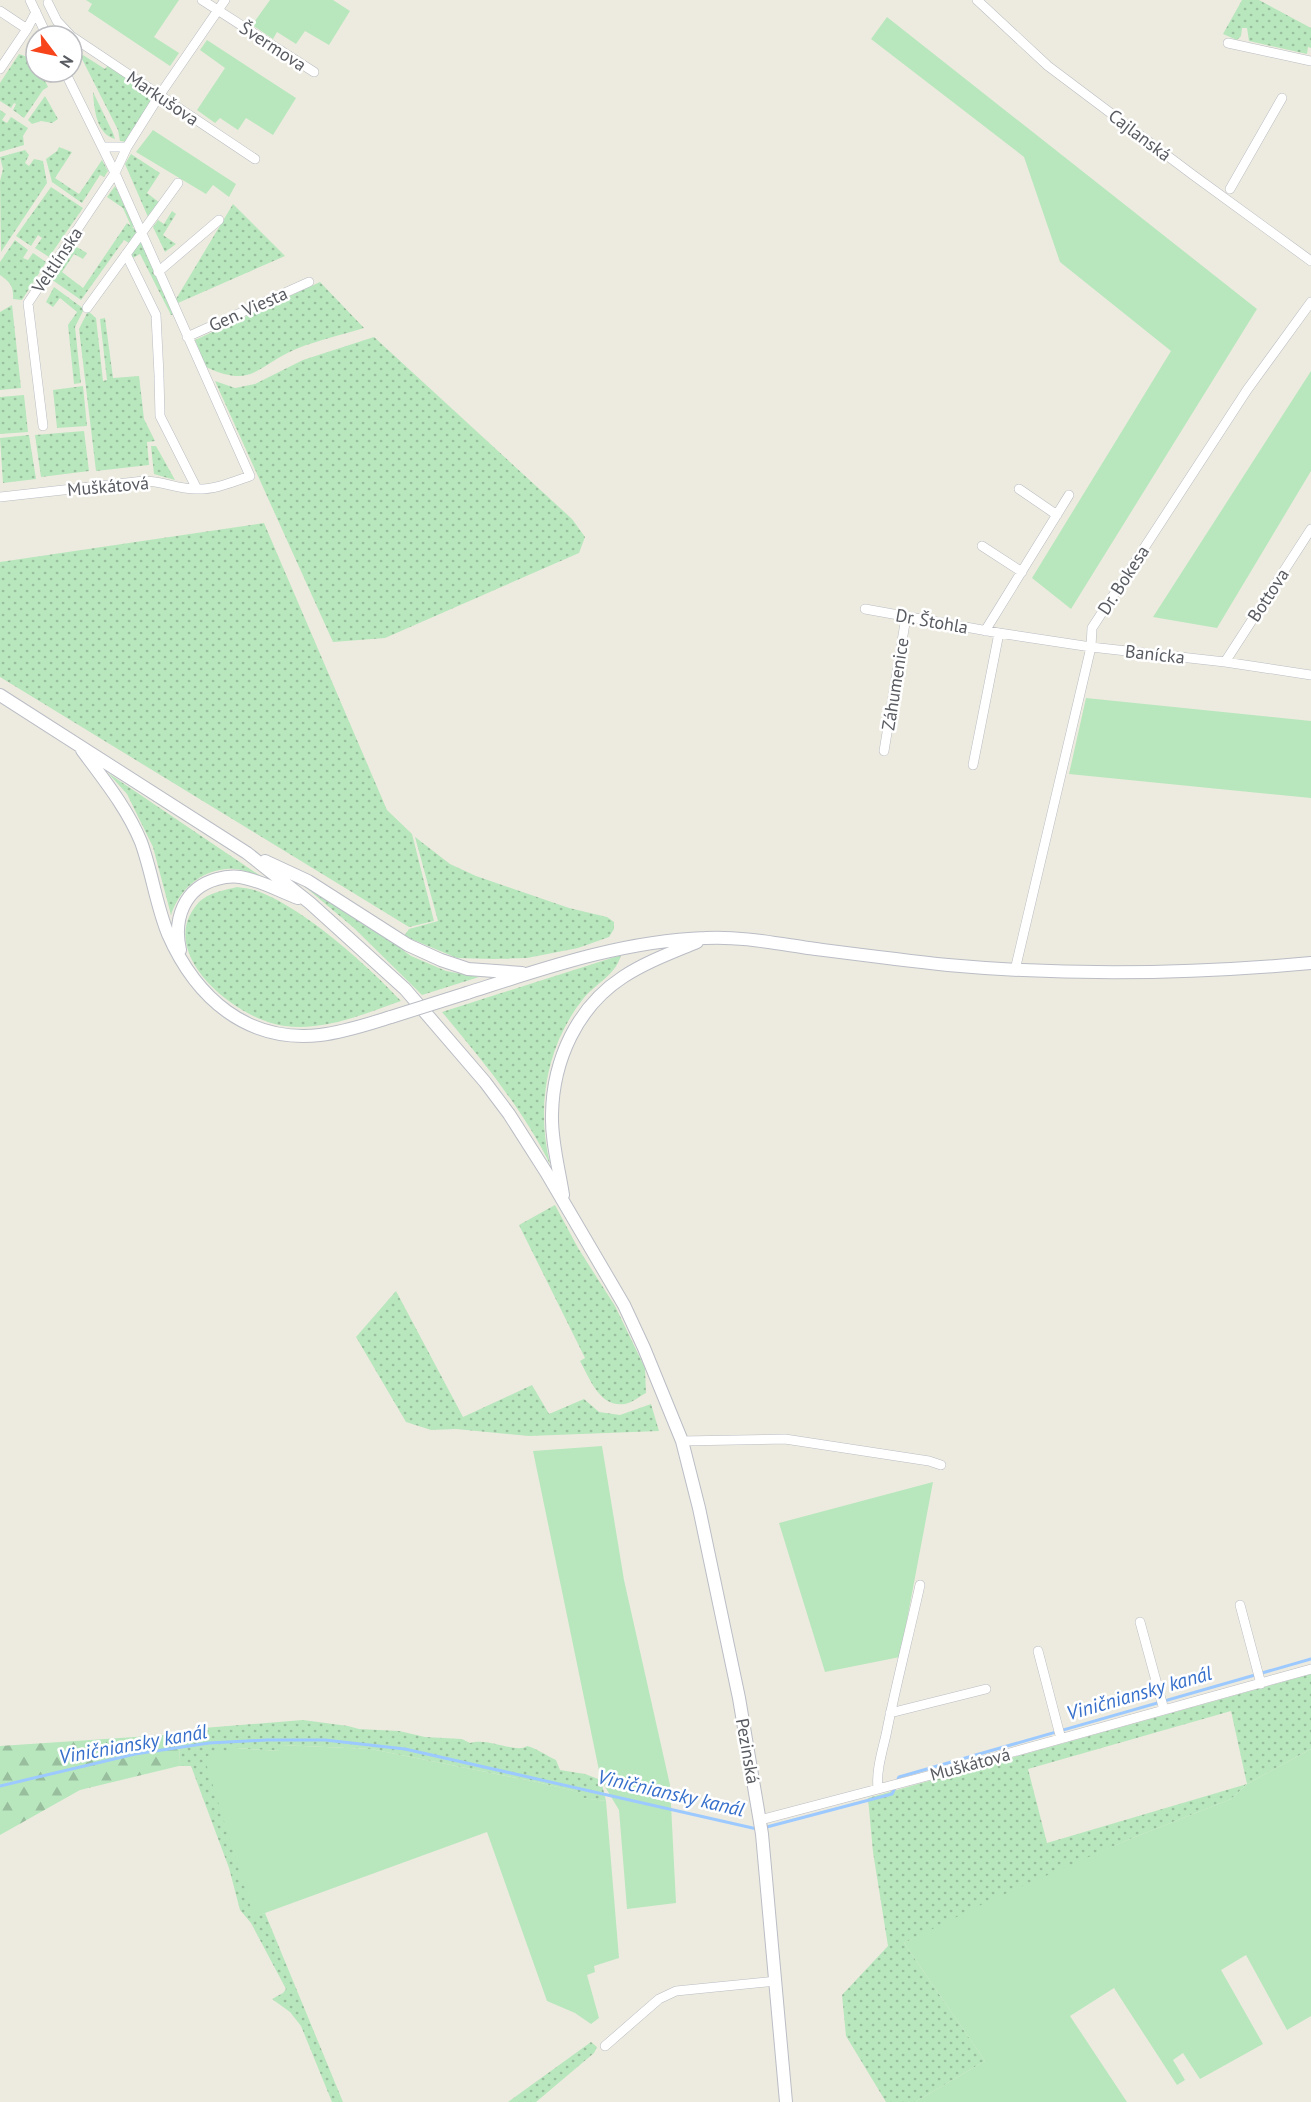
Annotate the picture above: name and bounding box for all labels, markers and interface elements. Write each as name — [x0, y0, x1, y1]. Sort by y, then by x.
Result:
street label: Švermova — [235, 16, 311, 76]
north arrow — [24, 24, 84, 84]
text: N — [55, 52, 78, 72]
street label: Markušova — [122, 65, 204, 131]
street label: Cajlanská — [1104, 104, 1176, 166]
street label: Veltlínska — [26, 223, 87, 298]
street label: Gen. Viesta — [205, 282, 291, 336]
street label: Muškátová — [66, 471, 150, 501]
street label: Dr. Bokesa — [1092, 541, 1154, 619]
street label: Bottova — [1242, 564, 1294, 626]
street label: Dr. Štohla — [894, 603, 970, 639]
street label: Záhumenice — [876, 636, 914, 732]
street label: Banícka — [1124, 639, 1186, 669]
water label: Viničniansky kanál — [1063, 1660, 1215, 1726]
street label: Pezinská — [731, 1716, 765, 1786]
water label: Viničniansky kanál — [57, 1718, 210, 1770]
street label: Muškátová — [927, 1742, 1013, 1786]
water label: Viničniansky kanál — [595, 1763, 748, 1823]

